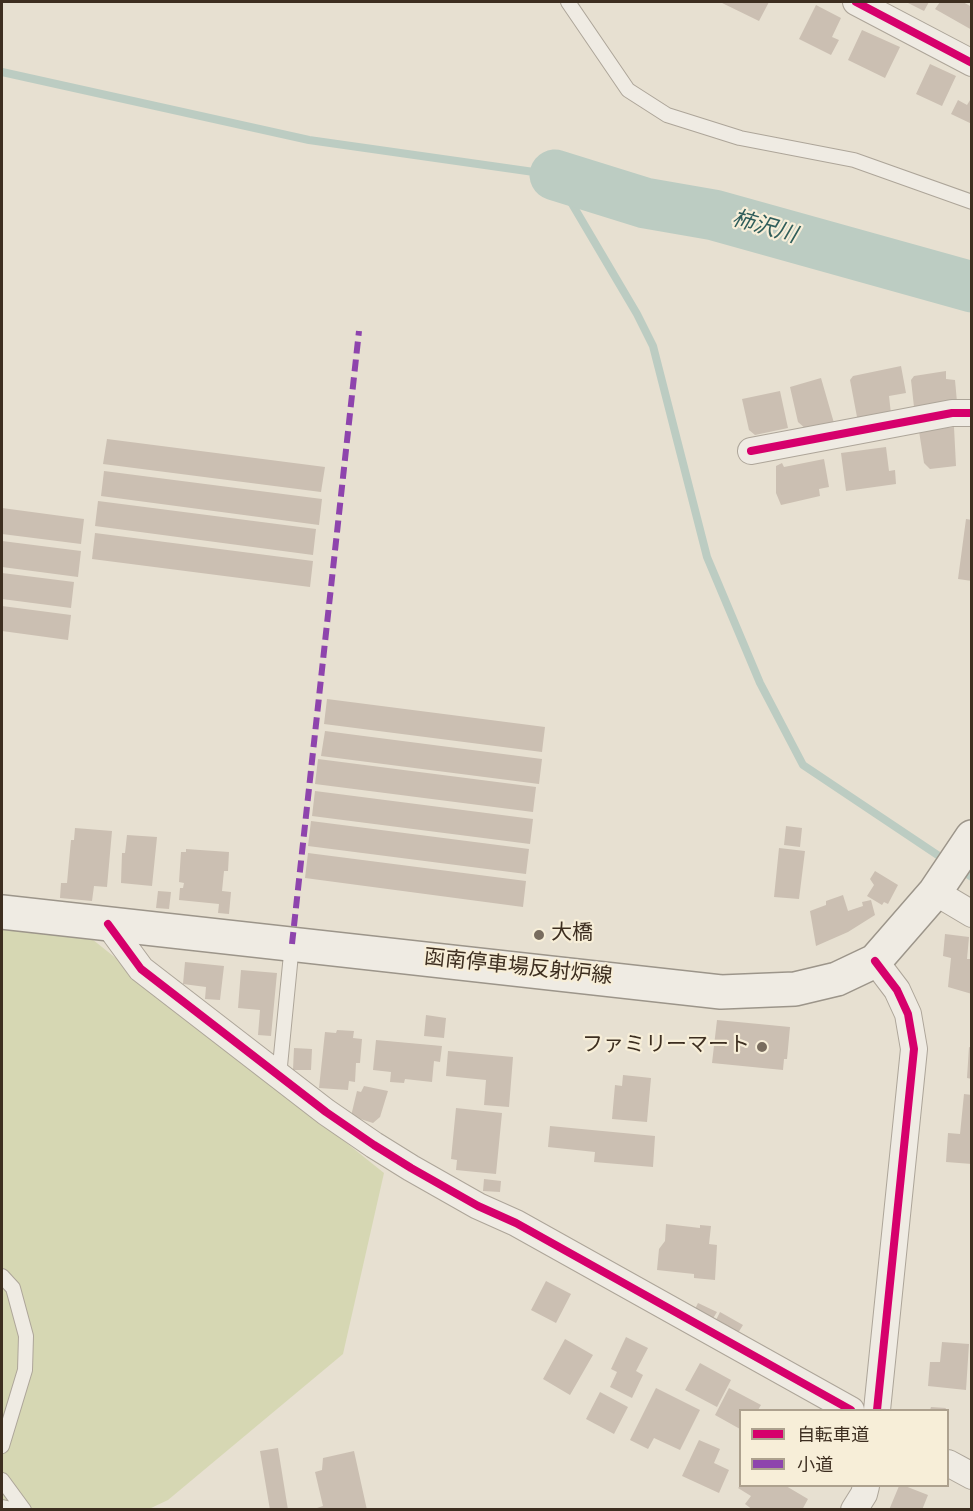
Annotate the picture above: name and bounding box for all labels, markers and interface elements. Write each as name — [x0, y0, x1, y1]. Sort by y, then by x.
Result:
water label: 柿沢川 — [729, 207, 799, 251]
place label: 大橋 — [551, 922, 593, 948]
marker: 大橋 — [532, 928, 546, 942]
street label: 函南停車場反射炉線 — [423, 947, 613, 991]
place label: ファミリーマート — [582, 1034, 750, 1060]
marker: ファミリーマート — [755, 1040, 769, 1054]
legend — [739, 1409, 949, 1487]
text: 自転車道 — [797, 1422, 869, 1449]
text: 小道 — [797, 1452, 833, 1479]

